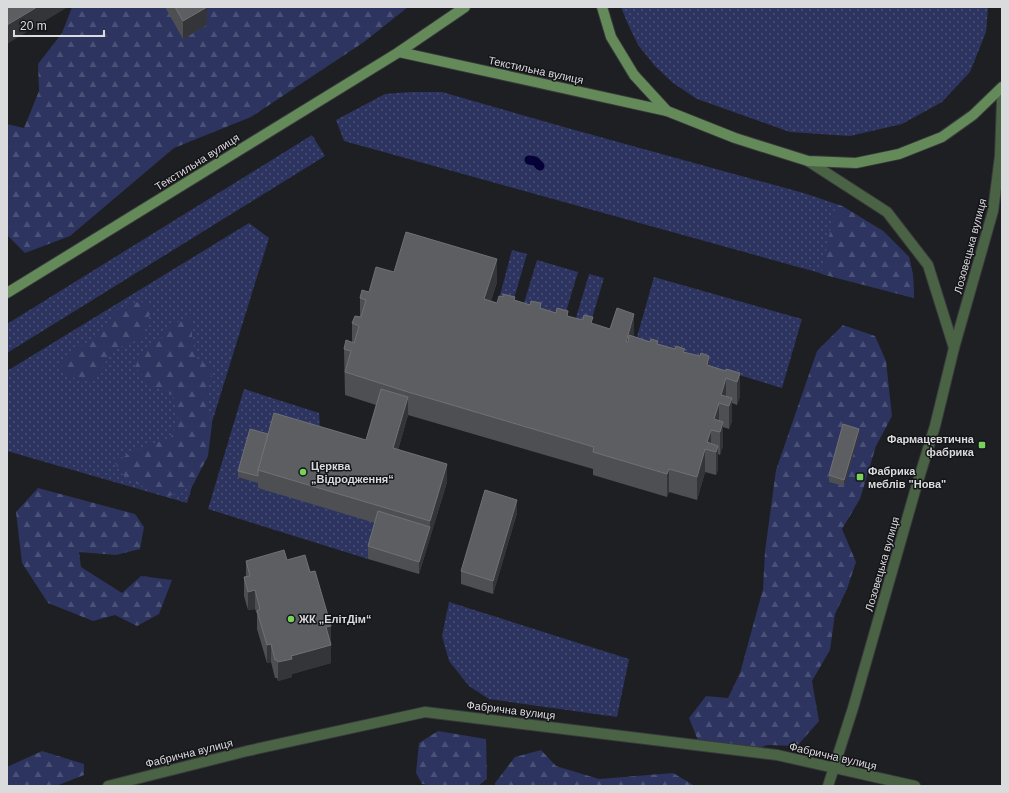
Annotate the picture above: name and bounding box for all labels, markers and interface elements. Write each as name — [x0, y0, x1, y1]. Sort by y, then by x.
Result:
scale bar — [14, 12, 104, 38]
text: 20 m — [20, 19, 47, 33]
street label: Текстильна вулиця — [487, 54, 585, 86]
street label: Текстильна вулиця — [153, 131, 241, 193]
street label: Лозовецька вулиця — [952, 197, 988, 295]
place label: Фармацевтична фабрика — [887, 433, 975, 458]
marker: Фармацевтична фабрика — [977, 440, 987, 450]
place label: Церква „Відродження“ — [311, 460, 394, 485]
place label: Фабрика меблів "Нова" — [868, 465, 946, 490]
marker: Церква „Відродження“ — [298, 467, 308, 477]
marker: Фабрика меблів "Нова" — [855, 472, 865, 482]
street label: Лозовецька вулиця — [863, 515, 901, 613]
place label: ЖК „ЕлітДім“ — [298, 613, 372, 625]
marker: ЖК „ЕлітДім“ — [286, 614, 296, 624]
street label: Фабрична вулиця — [466, 699, 556, 721]
street label: Фабрична вулиця — [144, 736, 234, 770]
street label: Фабрична вулиця — [788, 740, 878, 772]

